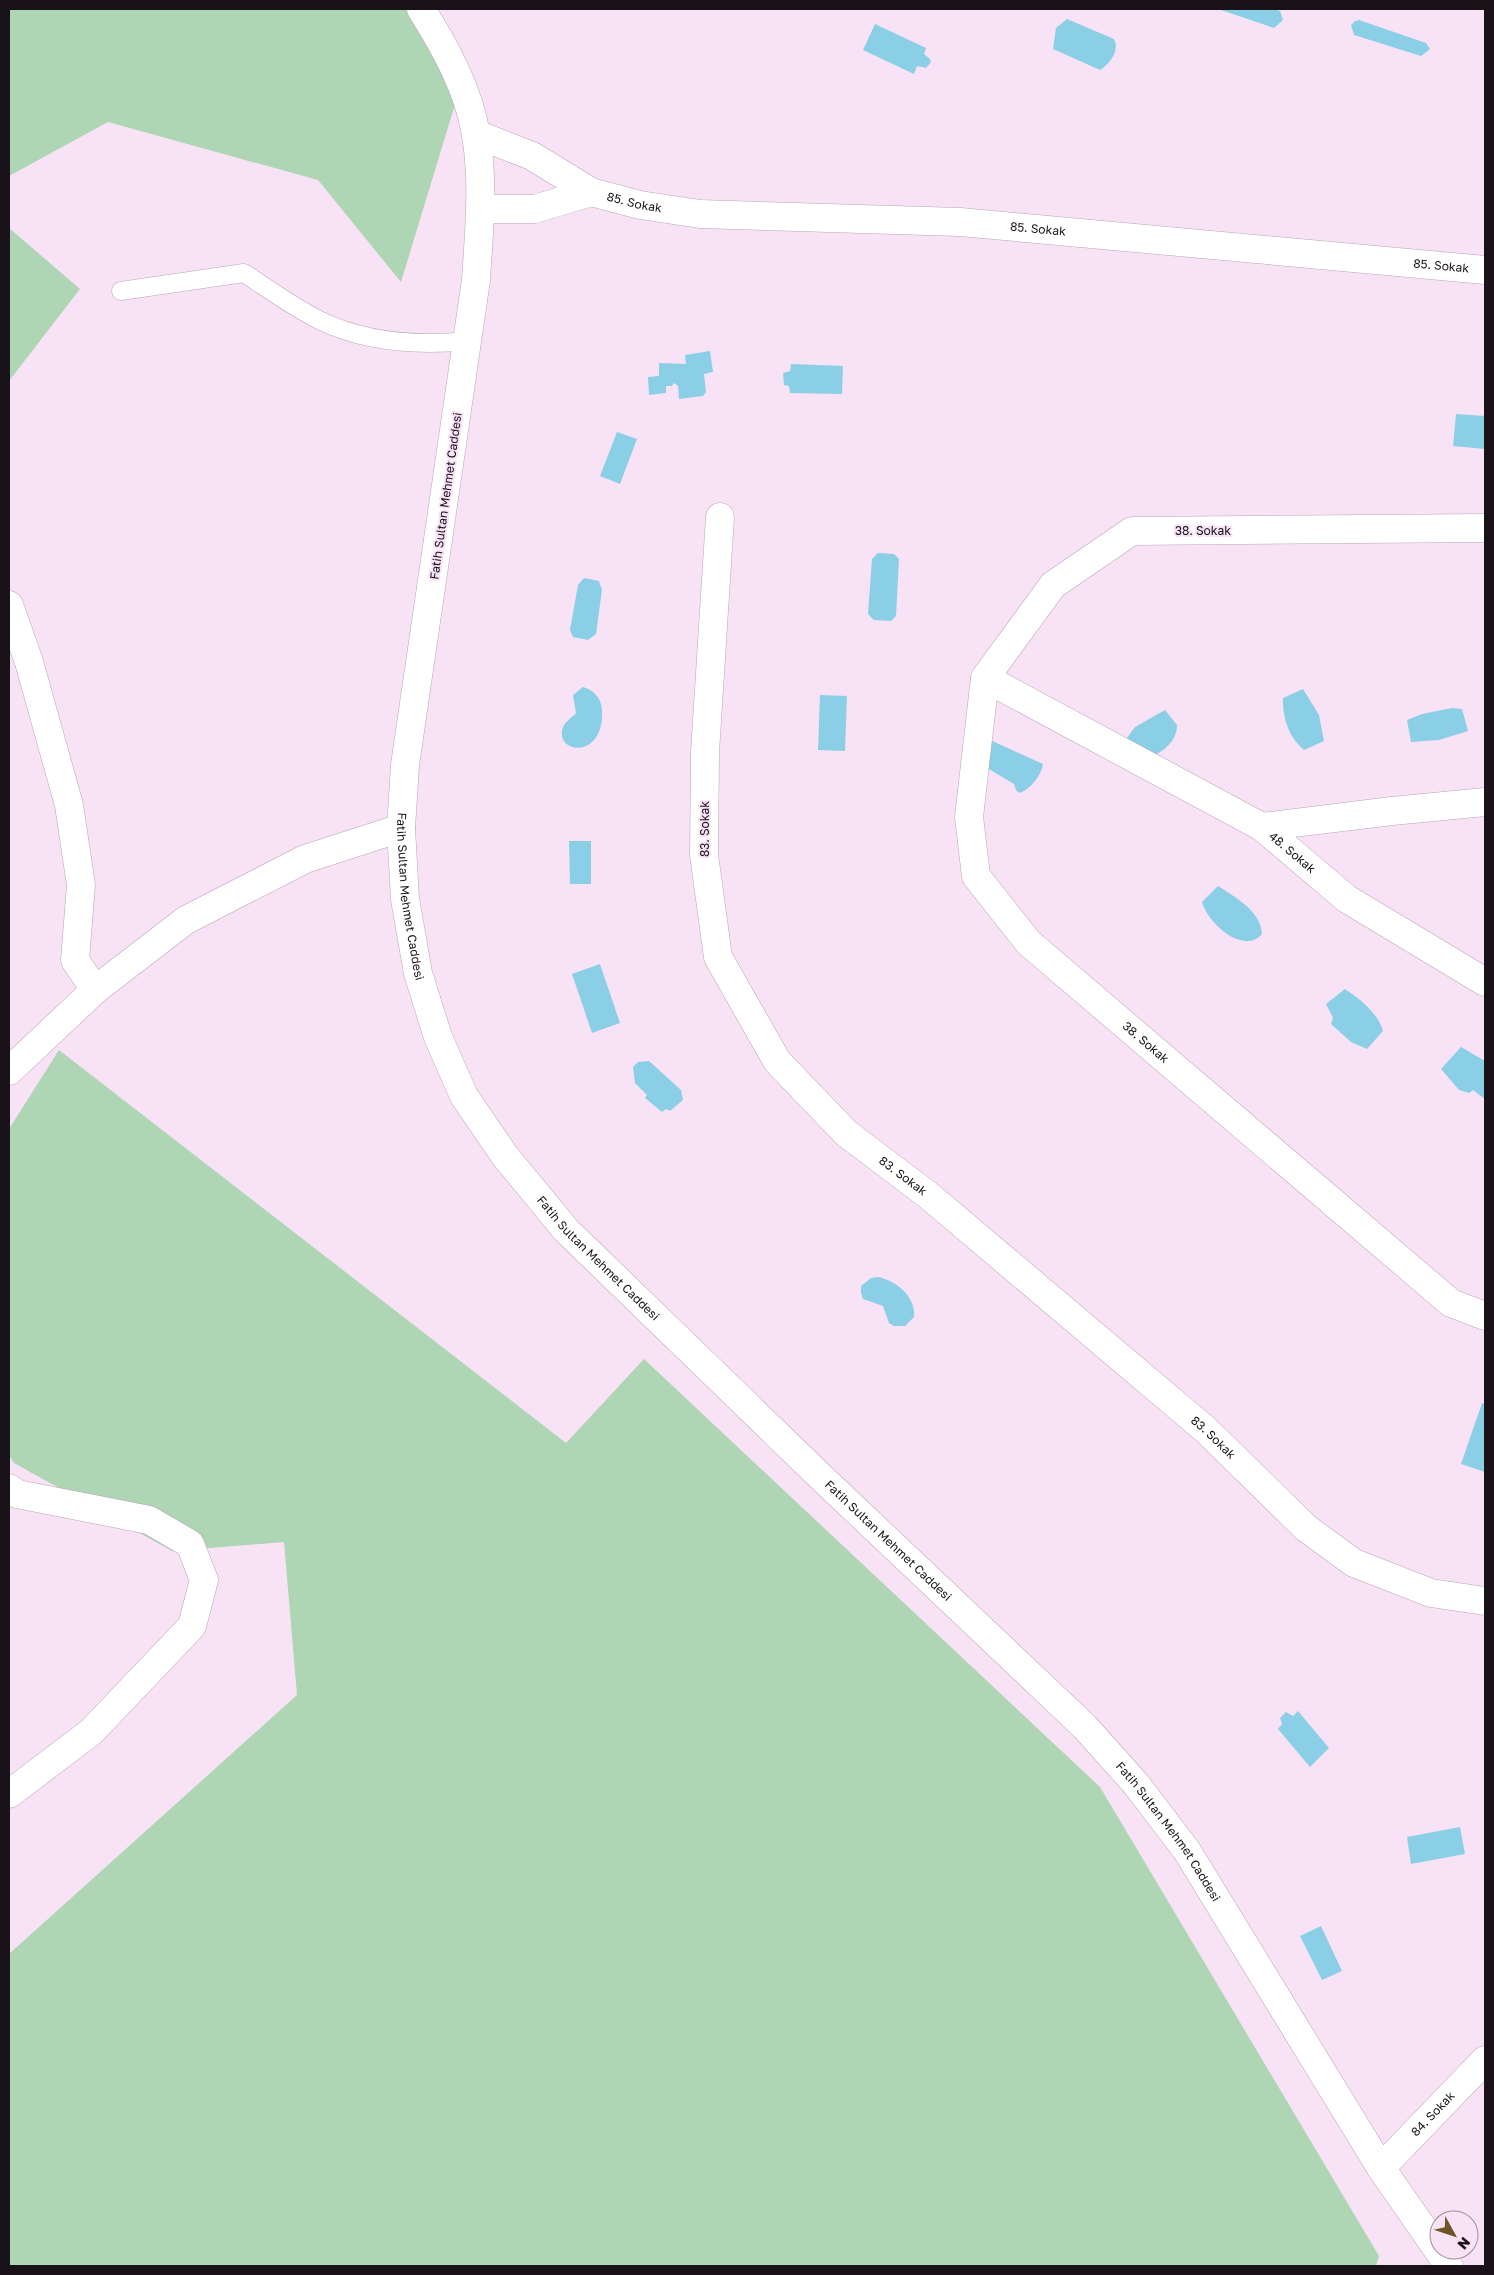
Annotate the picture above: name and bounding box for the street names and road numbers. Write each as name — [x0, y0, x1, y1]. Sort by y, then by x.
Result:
street label: 85. Sokak — [605, 189, 663, 215]
street label: 85. Sokak — [1009, 219, 1067, 239]
street label: 85. Sokak — [1413, 255, 1470, 276]
street label: Fatih Sultan Mehmet Caddesi — [426, 411, 465, 581]
street label: 38. Sokak — [1175, 523, 1231, 538]
street label: 83. Sokak — [697, 801, 712, 857]
street label: Fatih Sultan Mehmet Caddesi — [394, 812, 428, 982]
street label: 48. Sokak — [1266, 828, 1319, 876]
street label: 38. Sokak — [1120, 1018, 1172, 1066]
street label: 83. Sokak — [876, 1153, 930, 1199]
street label: Fatih Sultan Mehmet Caddesi — [534, 1193, 663, 1323]
street label: 83. Sokak — [1188, 1413, 1239, 1462]
street label: Fatih Sultan Mehmet Caddesi — [822, 1477, 955, 1604]
street label: Fatih Sultan Mehmet Caddesi — [1113, 1759, 1224, 1904]
street label: 84. Sokak — [1408, 2088, 1458, 2139]

